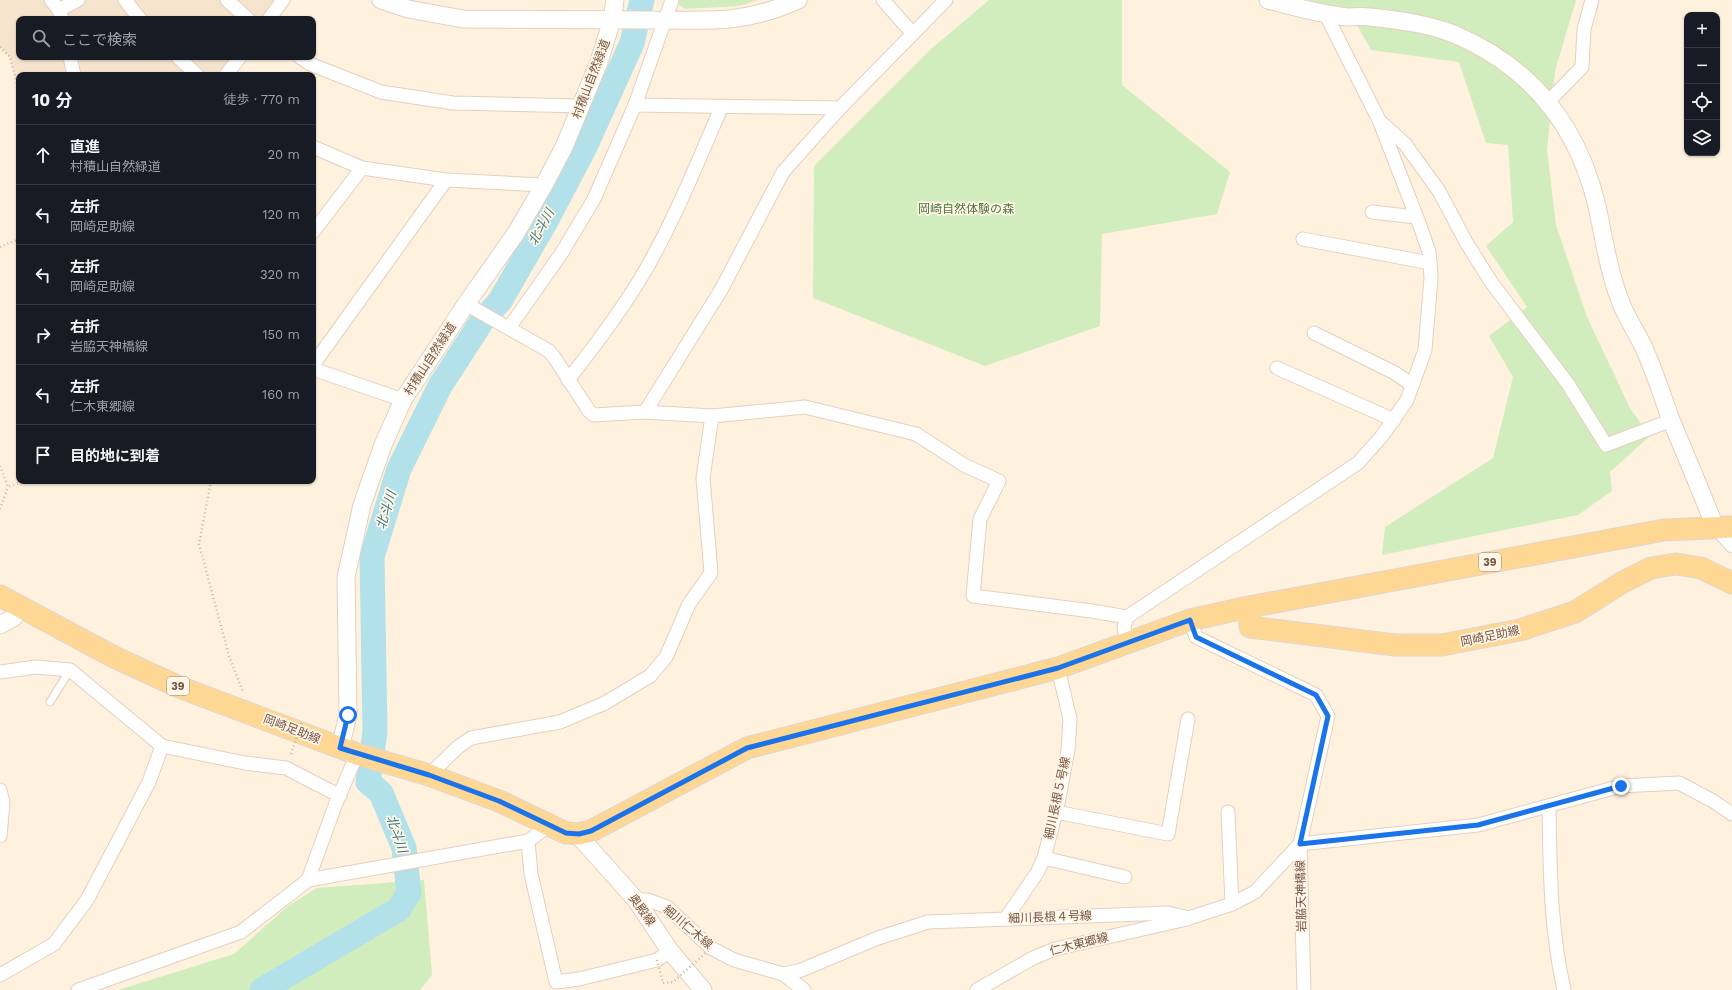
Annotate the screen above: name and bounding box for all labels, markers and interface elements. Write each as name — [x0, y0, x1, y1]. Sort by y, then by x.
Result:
map controls — [1684, 12, 1720, 156]
button: + — [1684, 12, 1720, 48]
search box — [16, 16, 316, 60]
icon: search — [30, 27, 52, 49]
text: ここで検索 — [62, 31, 137, 49]
street label: 村積山自然緑道 — [569, 37, 613, 121]
button: − — [1684, 48, 1720, 84]
button: locate — [1684, 84, 1720, 120]
text: 10 分 — [32, 90, 72, 110]
text: 徒歩 · 770 m — [223, 92, 300, 107]
button: layers — [1684, 120, 1720, 156]
text: 直進 — [70, 138, 100, 156]
icon: ahead — [32, 144, 54, 166]
text: 20 m — [268, 147, 300, 162]
text: 村積山自然緑道 — [70, 159, 161, 174]
text: 左折 — [70, 198, 100, 216]
park label: 岡崎自然体験の森 — [918, 202, 1014, 216]
icon: left — [32, 204, 54, 226]
water label: 北斗川 — [525, 205, 558, 248]
text: 120 m — [262, 207, 300, 222]
text: 岡崎足助線 — [70, 219, 135, 234]
text: 左折 — [70, 258, 100, 276]
icon: left — [32, 264, 54, 286]
text: 320 m — [260, 267, 300, 282]
text: 岡崎足助線 — [70, 279, 135, 294]
text: 右折 — [70, 318, 100, 336]
street label: 村積山自然緑道 — [401, 320, 459, 398]
icon: right — [32, 324, 54, 346]
text: 150 m — [262, 327, 300, 342]
text: 岩脇天神橋線 — [70, 339, 148, 354]
text: 左折 — [70, 378, 100, 396]
icon: left — [32, 384, 54, 406]
text: 160 m — [262, 387, 300, 402]
text: 仁木東郷線 — [70, 399, 135, 414]
icon: arrive — [32, 444, 54, 466]
text: 目的地に到着 — [70, 447, 160, 465]
water label: 北斗川 — [373, 487, 399, 531]
road number: 39 — [1479, 553, 1501, 571]
street label: 岡崎足助線 — [1459, 623, 1521, 649]
road number: 39 — [167, 677, 189, 695]
route start — [339, 706, 357, 724]
street label: 岡崎足助線 — [261, 712, 323, 746]
street label: 細川長根５号線 — [1041, 755, 1073, 841]
route end — [1612, 777, 1630, 795]
water label: 北斗川 — [384, 813, 411, 857]
street label: 岩脇天神橋線 — [1293, 860, 1309, 932]
street label: 奥殿線 — [626, 891, 658, 929]
street label: 細川仁木線 — [661, 902, 715, 952]
street label: 細川長根４号線 — [1008, 909, 1092, 925]
street label: 仁木東郷線 — [1048, 930, 1110, 958]

